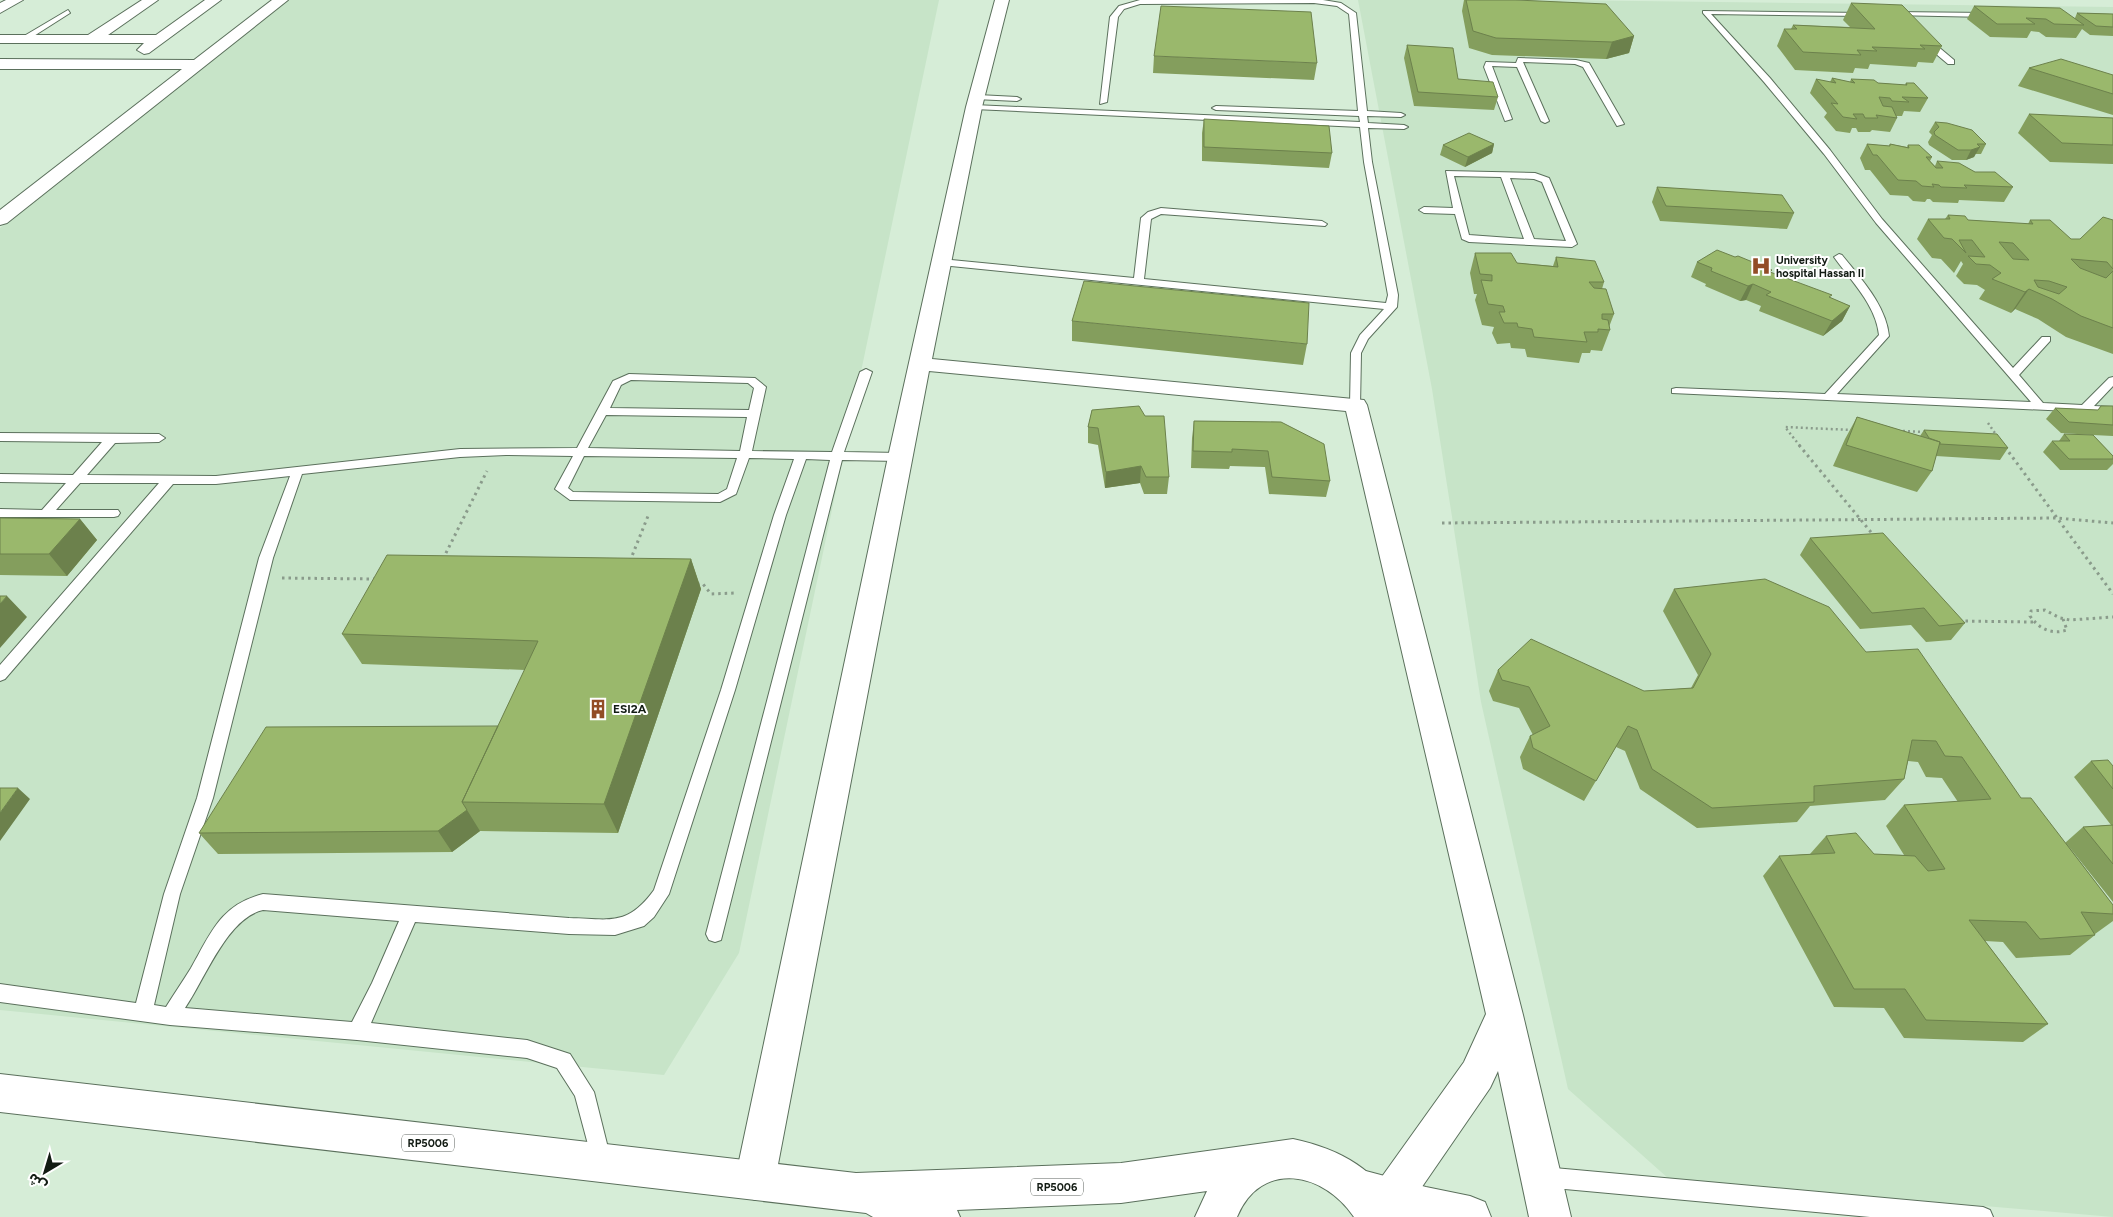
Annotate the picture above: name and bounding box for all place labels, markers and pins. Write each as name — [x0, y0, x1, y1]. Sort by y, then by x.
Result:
place label: University hospital Hassan II — [1776, 254, 1864, 280]
hospital icon: University hospital Hassan II — [1750, 255, 1772, 277]
building icon: ESI2A — [587, 698, 609, 720]
place label: ESI2A — [613, 702, 647, 716]

